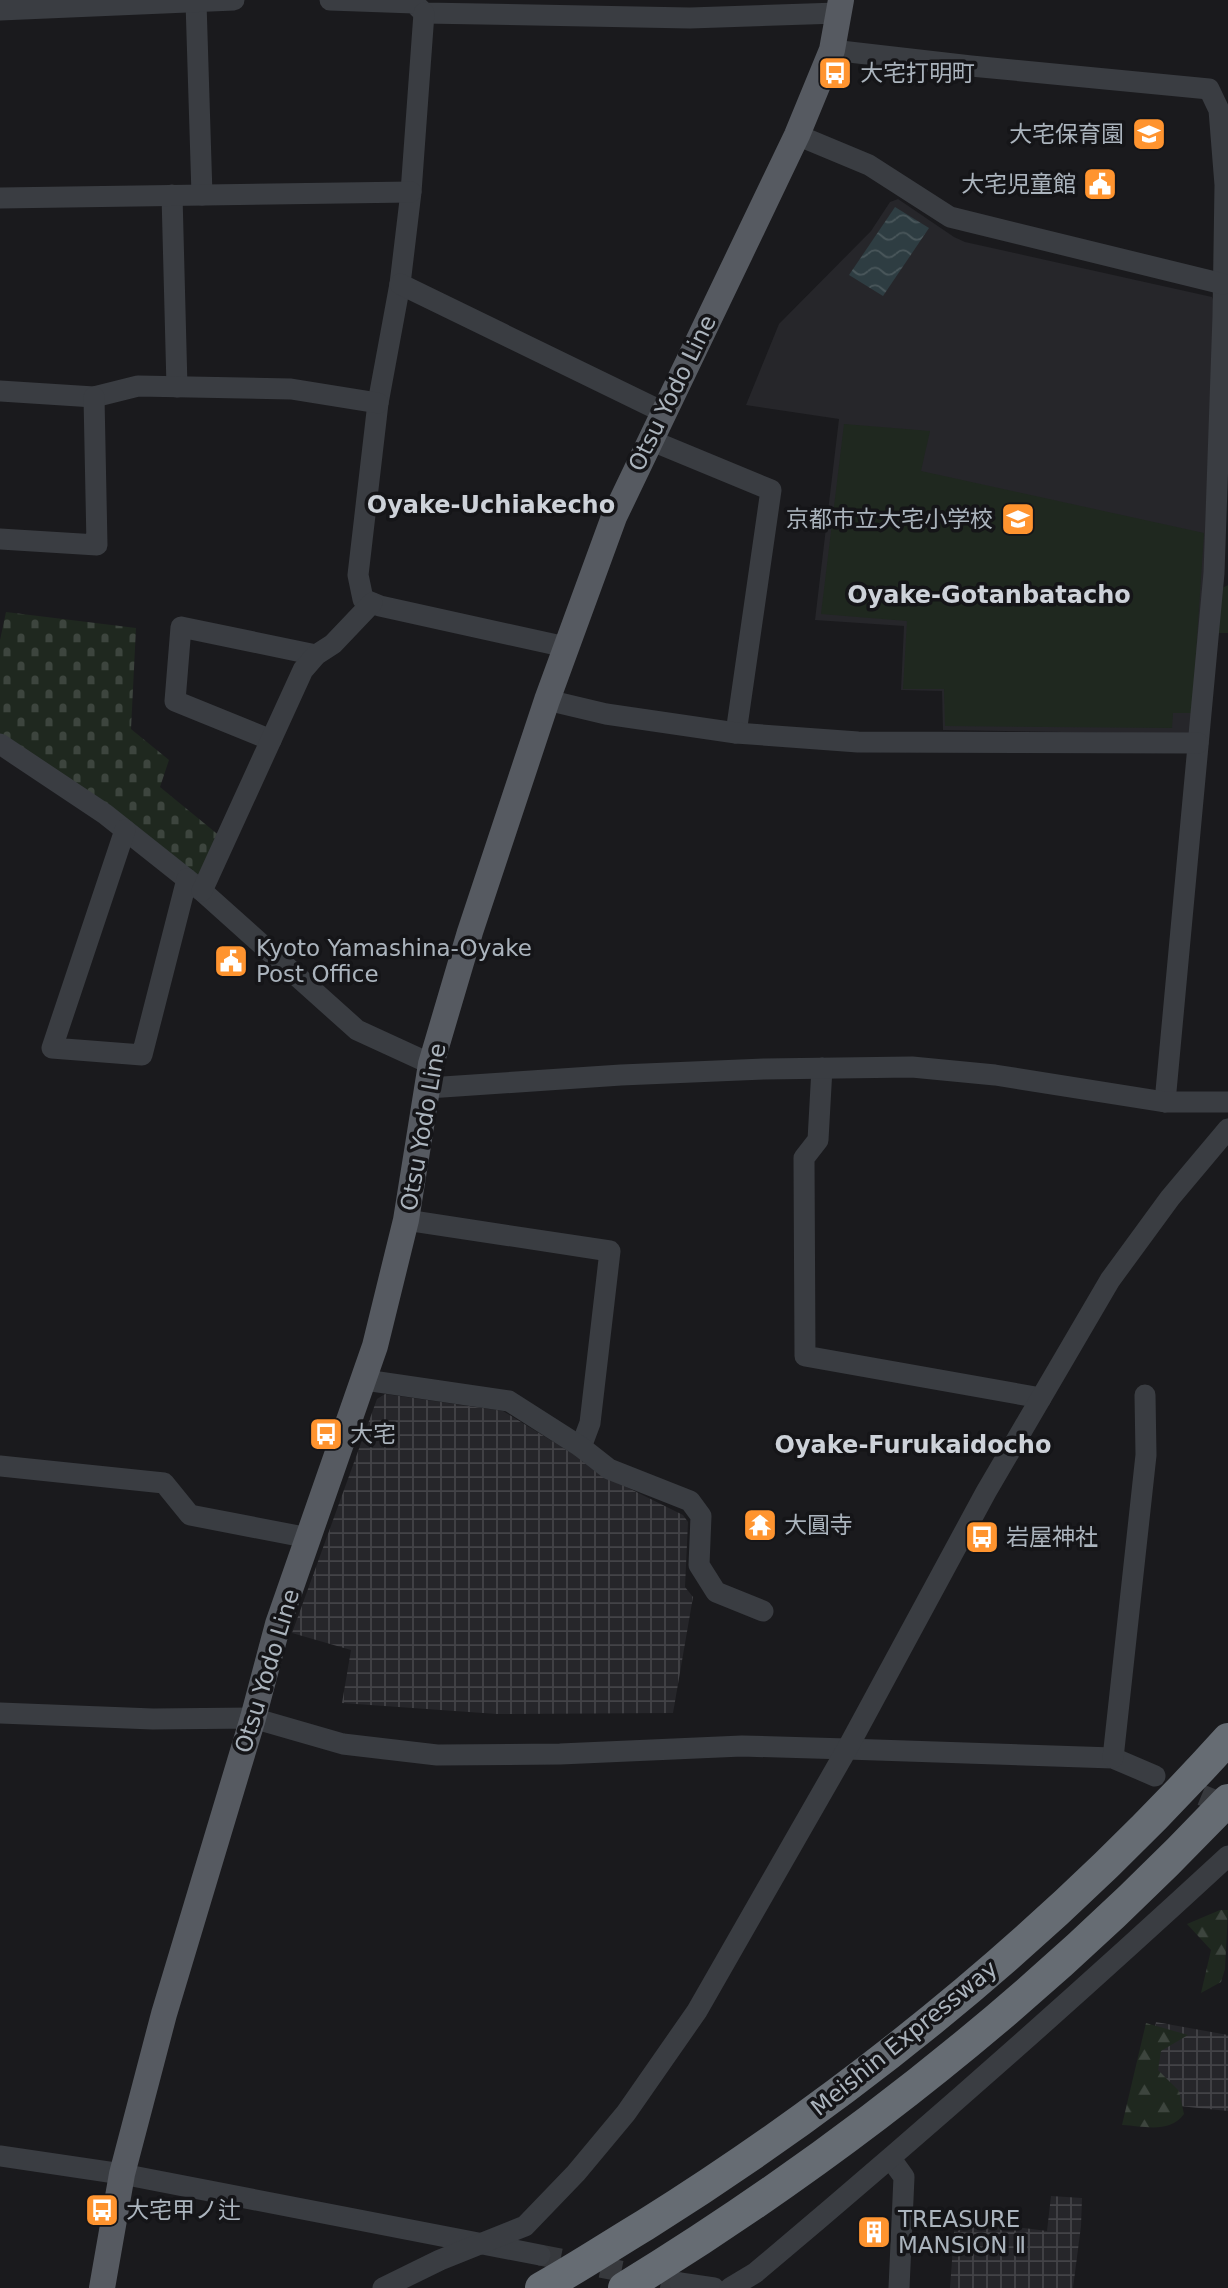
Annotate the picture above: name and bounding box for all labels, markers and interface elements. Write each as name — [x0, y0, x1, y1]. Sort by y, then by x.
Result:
bus stop icon: 大宅打明町 — [816, 54, 854, 92]
place label: 大宅打明町 — [860, 60, 975, 86]
school or university icon: 大宅保育園 — [1130, 115, 1168, 153]
place label: 大宅保育園 — [1009, 121, 1124, 147]
public building icon: 大宅児童館 — [1081, 165, 1119, 203]
place label: 大宅児童館 — [961, 171, 1076, 197]
street label: Otsu Yodo Line — [623, 311, 721, 475]
district label: Oyake-Uchiakecho — [367, 491, 615, 519]
school or university icon: 京都市立大宅小学校 — [999, 500, 1037, 538]
place label: 京都市立大宅小学校 — [786, 506, 993, 532]
district label: Oyake-Gotanbatacho — [847, 581, 1131, 609]
place label: Kyoto Yamashina-Oyake Post Office — [256, 935, 532, 987]
public building icon: Kyoto Yamashina-Oyake Post Office — [212, 942, 250, 980]
street label: Otsu Yodo Line — [395, 1041, 451, 1213]
bus stop icon: 大宅 — [307, 1415, 345, 1453]
place label: 大宅 — [350, 1421, 396, 1447]
district label: Oyake-Furukaidocho — [775, 1431, 1051, 1459]
temple icon: 大圓寺 — [741, 1506, 779, 1544]
place label: 大圓寺 — [784, 1512, 853, 1538]
bus stop icon: 岩屋神社 — [963, 1518, 1001, 1556]
place label: 岩屋神社 — [1006, 1524, 1098, 1550]
street label: Otsu Yodo Line — [230, 1586, 304, 1756]
street label: Meishin Expressway — [806, 1955, 1002, 2121]
bus stop icon: 大宅甲ノ辻 — [83, 2191, 121, 2229]
place label: 大宅甲ノ辻 — [126, 2197, 241, 2223]
place label: TREASURE MANSION Ⅱ — [897, 2206, 1026, 2258]
building icon: TREASURE MANSION Ⅱ — [855, 2213, 893, 2251]

